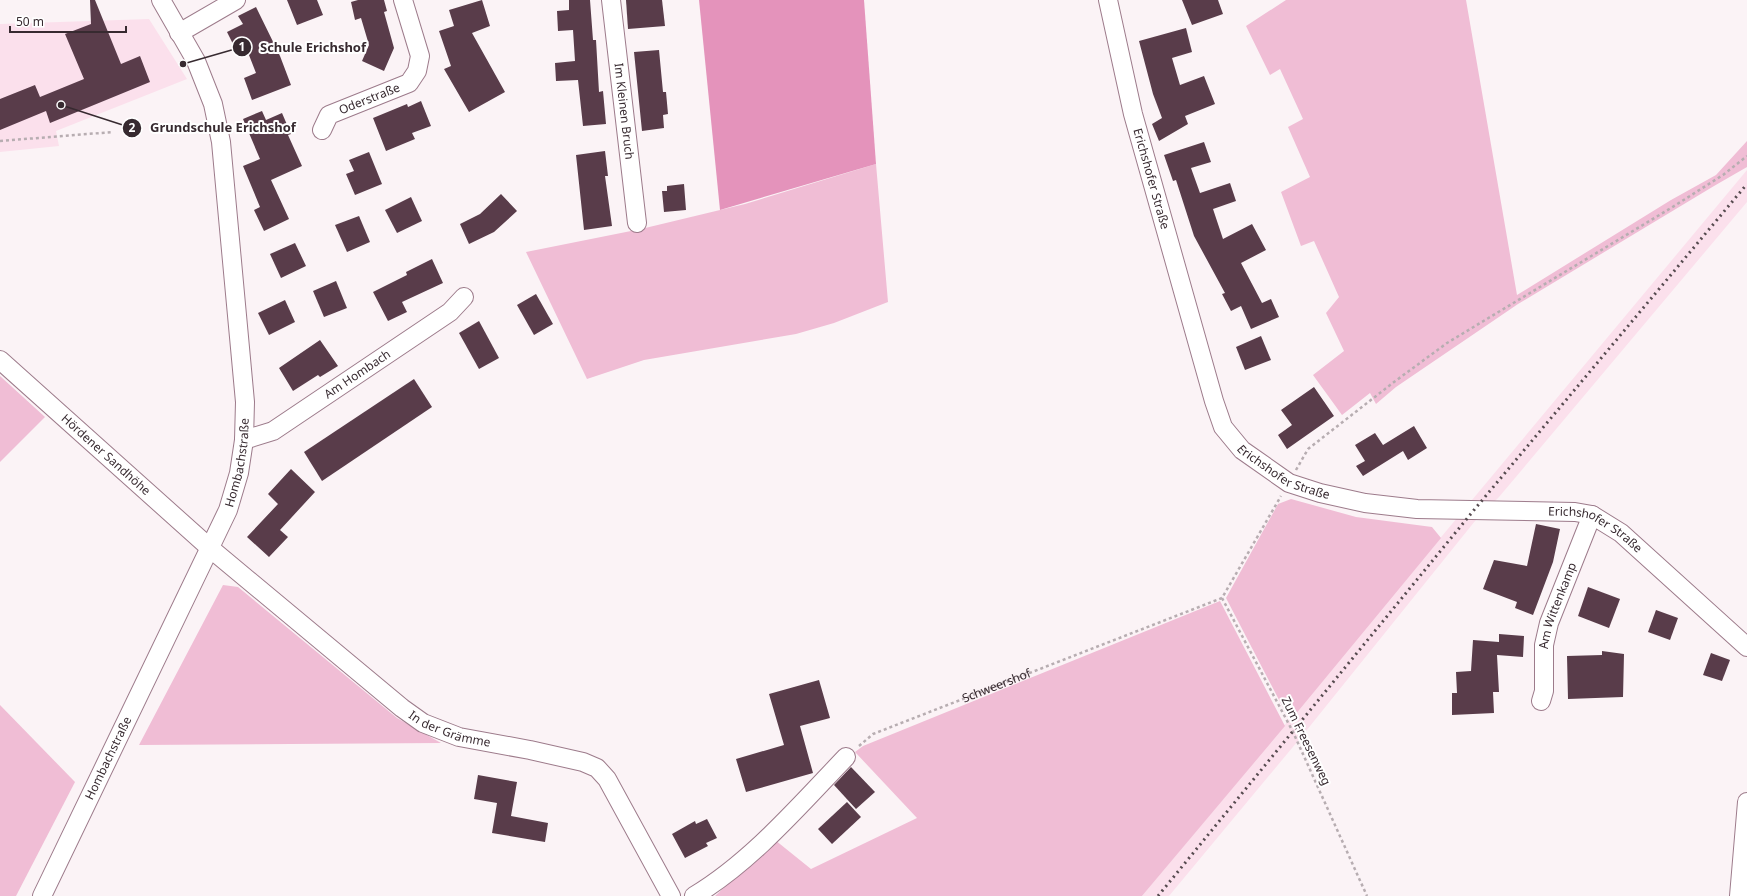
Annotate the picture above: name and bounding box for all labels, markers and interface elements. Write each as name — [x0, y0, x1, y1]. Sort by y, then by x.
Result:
scale bar — [10, 8, 126, 34]
text: 50 m — [16, 13, 44, 30]
callout: Schule Erichshof — [232, 35, 374, 60]
text: 1 — [239, 38, 245, 55]
text: Schule Erichshof — [260, 38, 367, 56]
street label: Im Kleinen Bruch — [610, 62, 639, 160]
street label: Oderstraße — [336, 78, 402, 118]
callout: Grundschule Erichshof — [122, 115, 304, 140]
text: Grundschule Erichshof — [150, 118, 297, 136]
text: 2 — [129, 119, 136, 136]
street label: Erichshofer Straße — [1129, 126, 1174, 231]
street label: Am Hombach — [320, 345, 394, 402]
street label: Hördener Sandhöhe — [58, 410, 155, 499]
street label: Hombachstraße — [220, 418, 253, 509]
street label: Erichshofer Straße — [1233, 441, 1332, 503]
street label: Erichshofer Straße — [1548, 502, 1646, 556]
street label: Am Wittenkamp — [1535, 560, 1580, 649]
street label: Schweershof — [960, 664, 1034, 706]
street label: Zum Freesenweg — [1278, 694, 1335, 788]
street label: In der Grämme — [406, 707, 492, 751]
street label: Hombachstraße — [81, 713, 135, 802]

